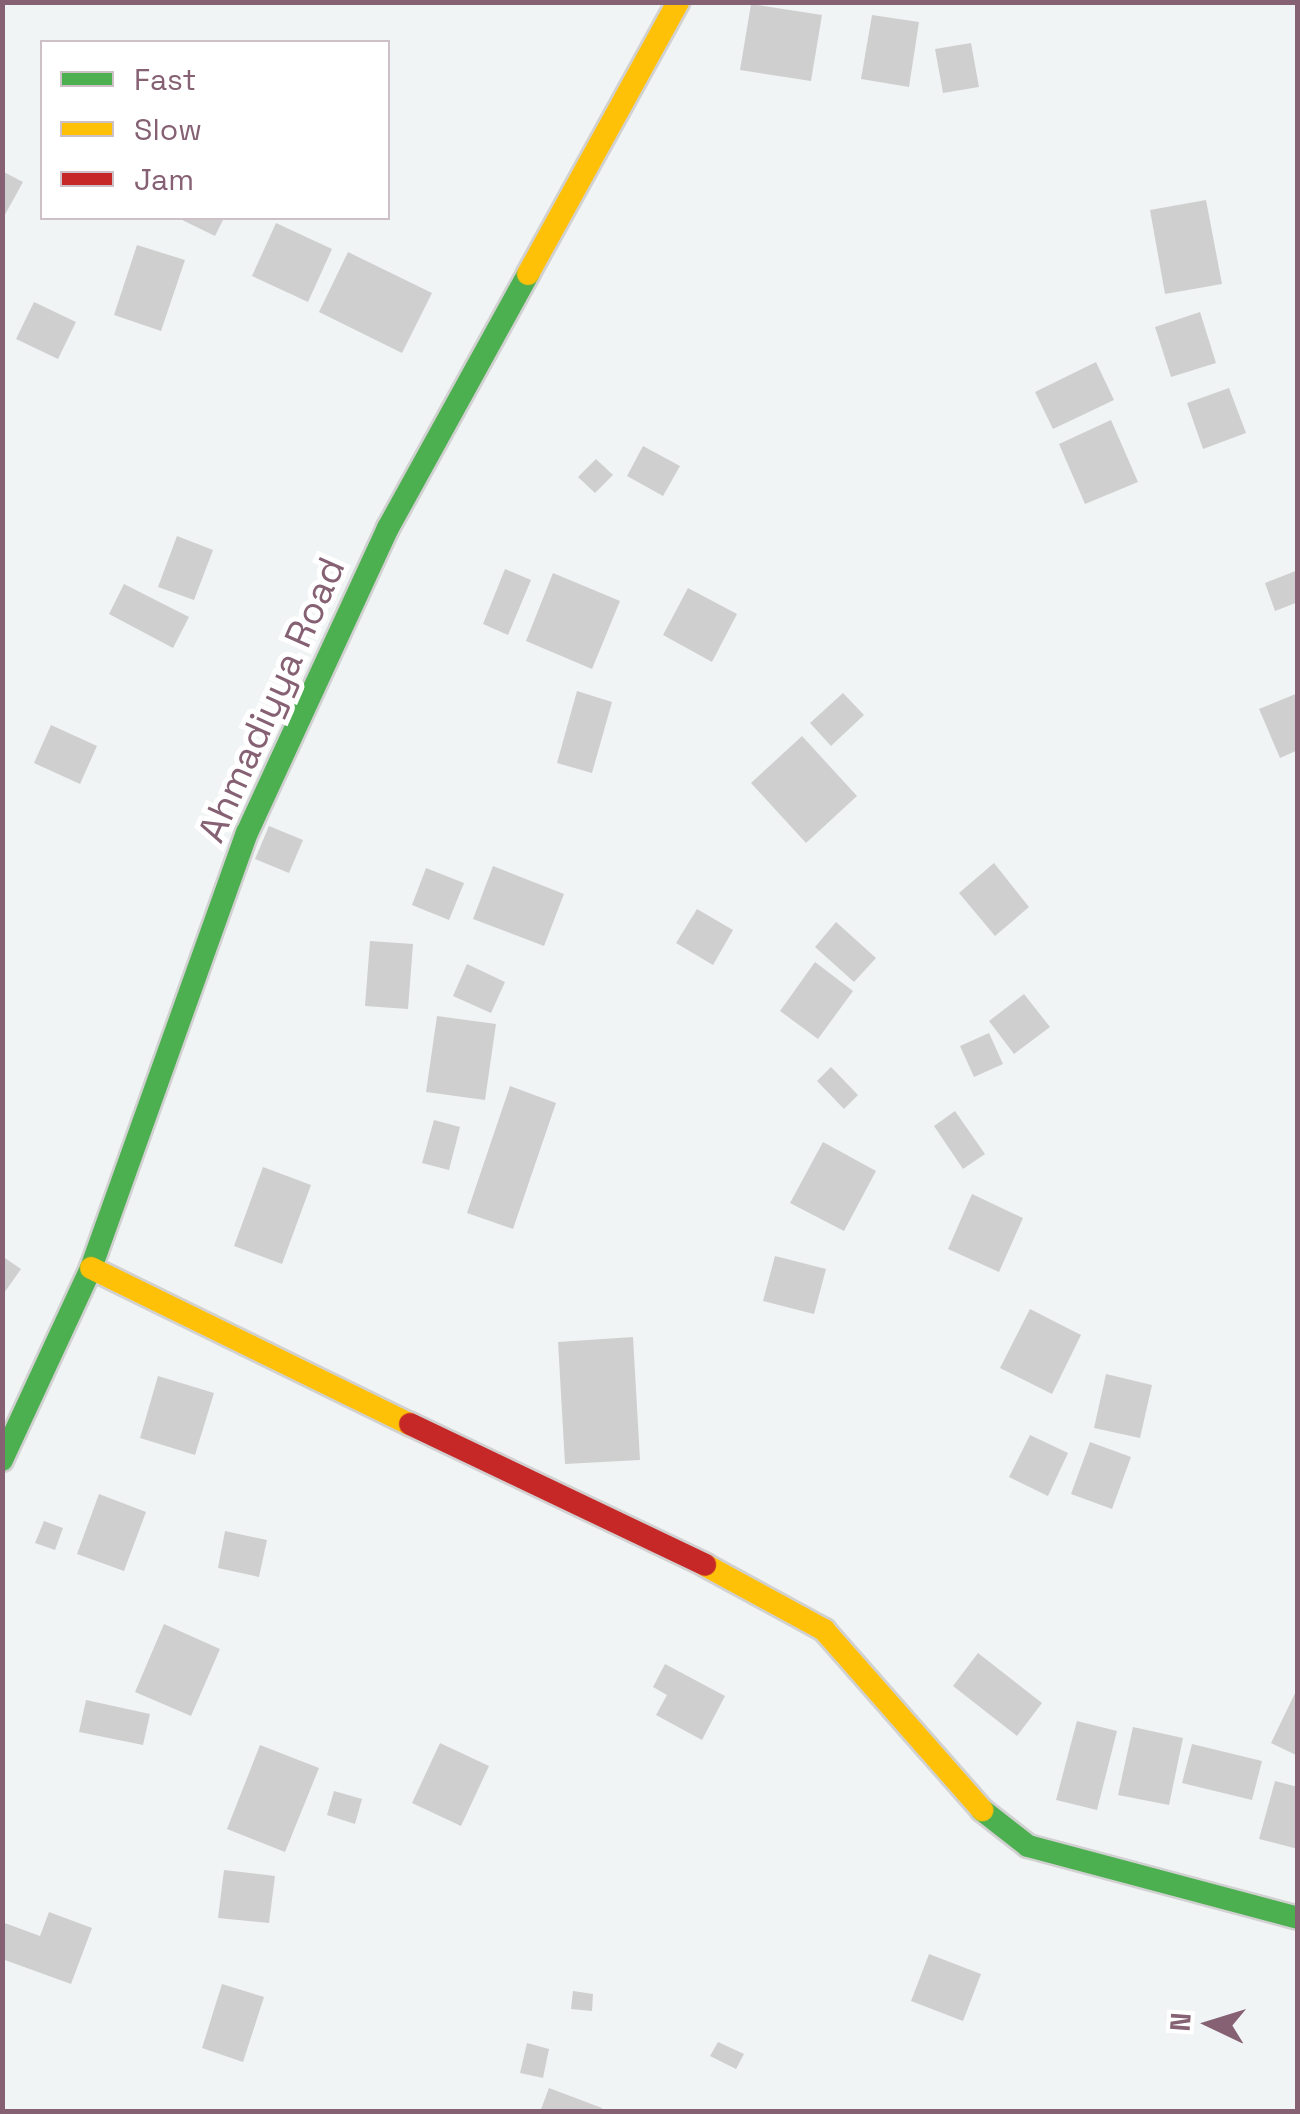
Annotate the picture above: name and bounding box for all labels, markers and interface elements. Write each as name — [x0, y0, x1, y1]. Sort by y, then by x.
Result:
legend — [40, 40, 390, 220]
text: Fast — [134, 60, 196, 99]
text: Slow — [134, 110, 202, 149]
text: Jam — [134, 160, 194, 199]
street label: Ahmadiyya Road — [189, 551, 355, 849]
north arrow — [1160, 1974, 1260, 2074]
text: N — [1161, 2011, 1199, 2033]

